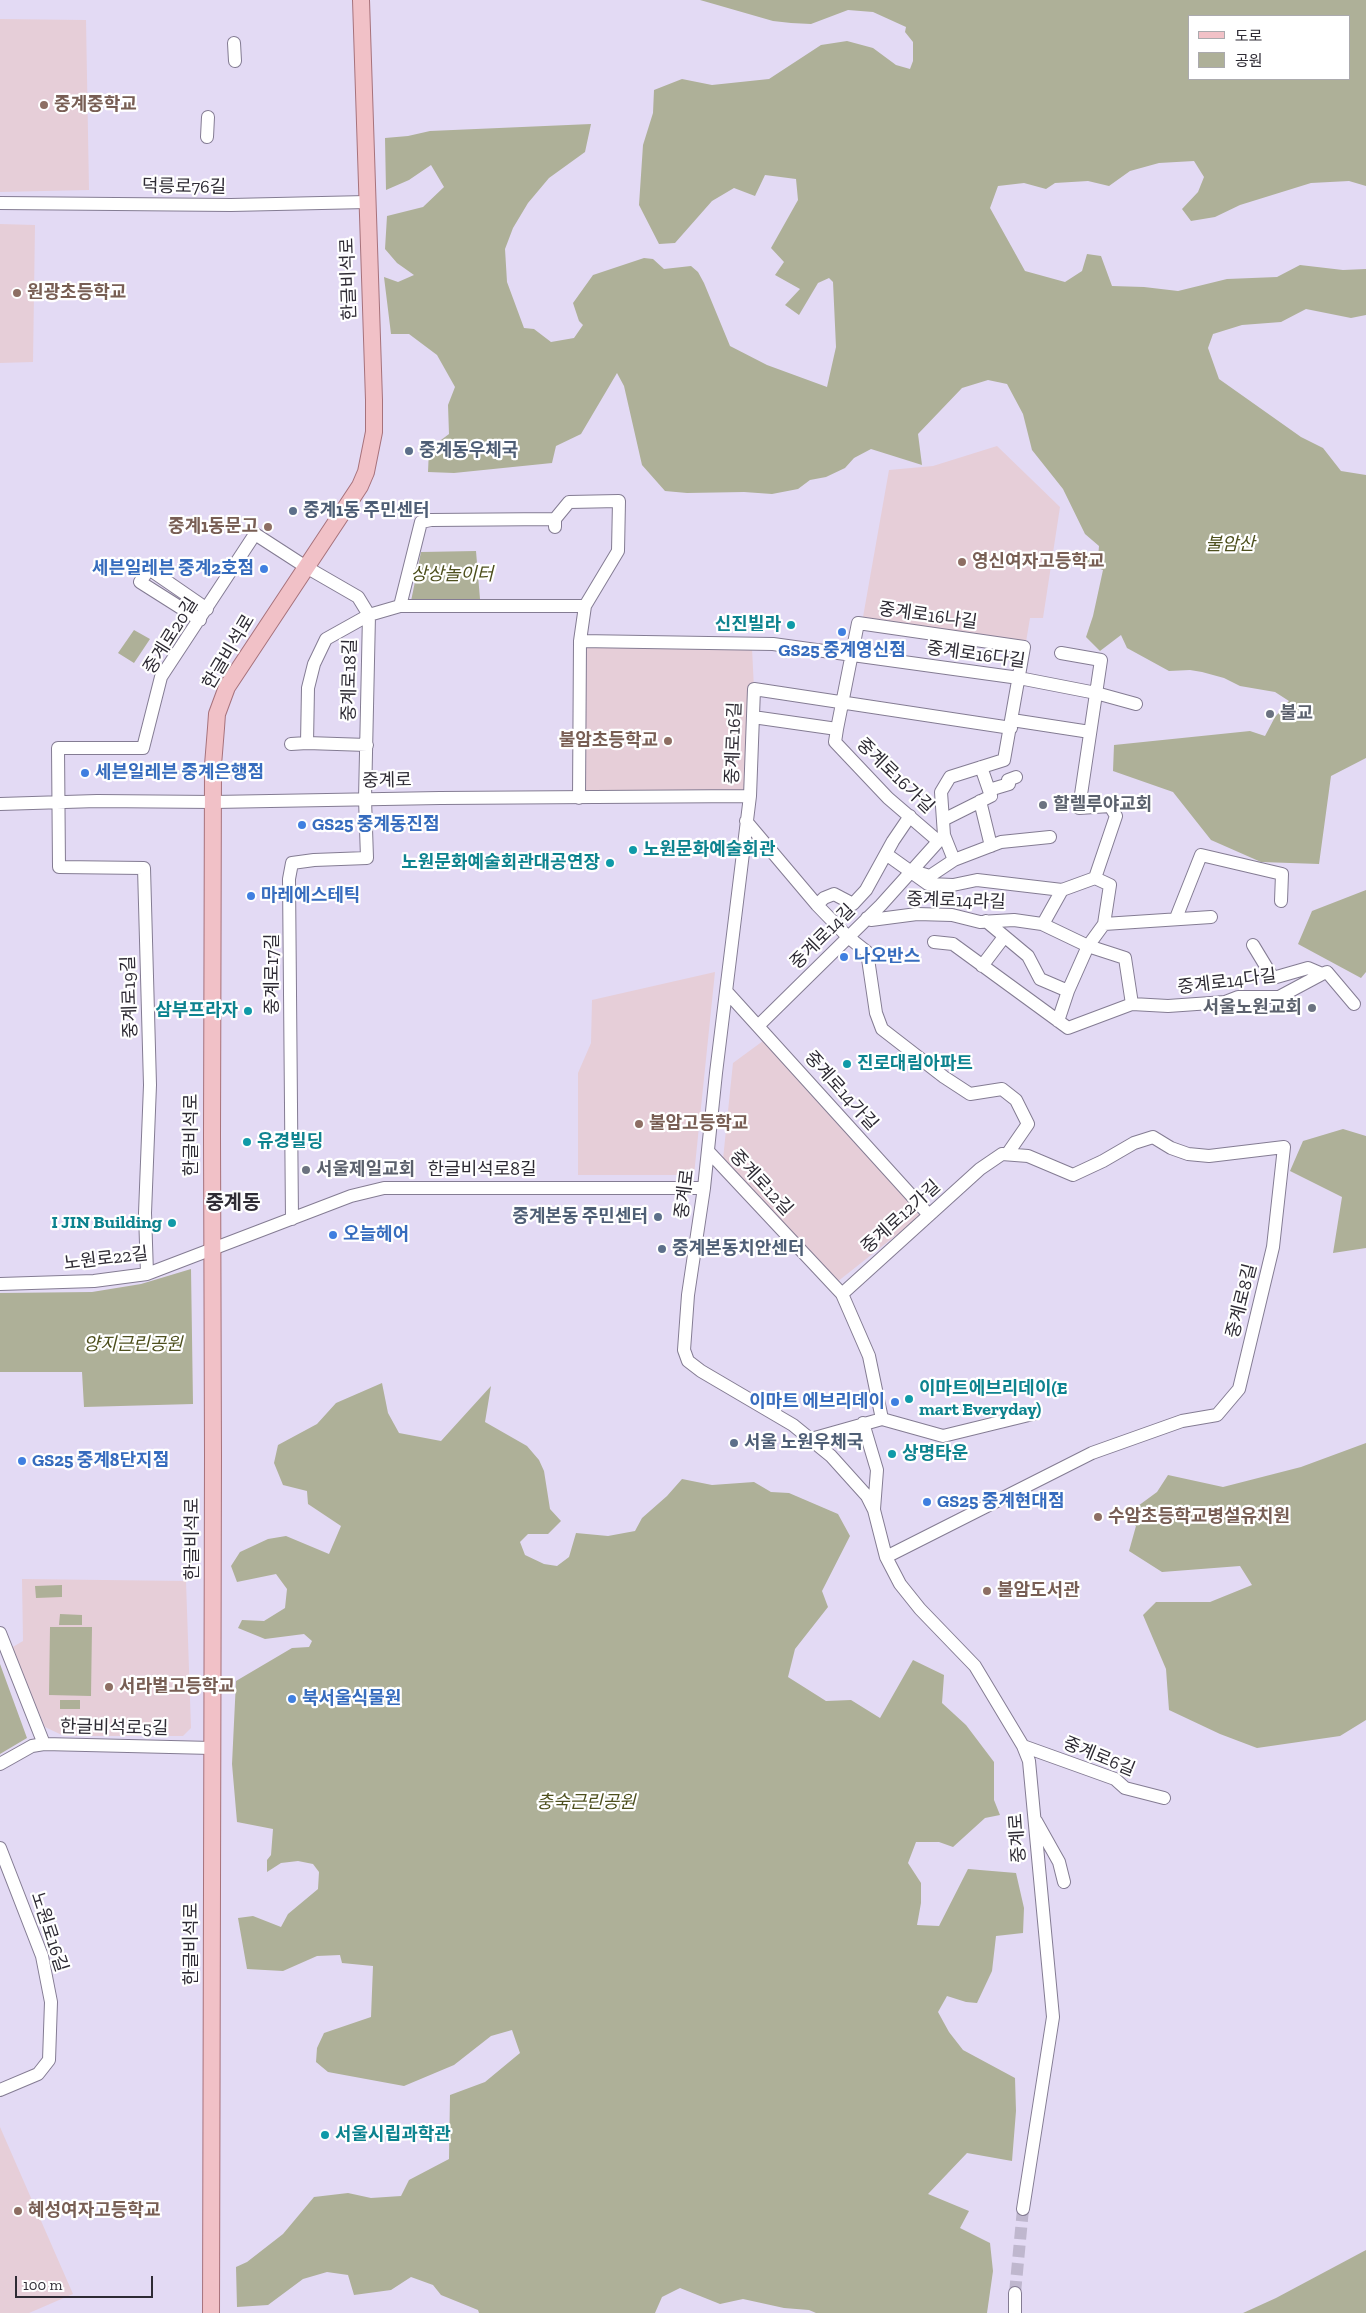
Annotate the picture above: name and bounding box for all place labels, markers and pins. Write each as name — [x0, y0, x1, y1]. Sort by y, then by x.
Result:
place label: 중계중학교 — [54, 94, 137, 116]
marker: 중계중학교 — [38, 99, 50, 111]
place label: 원광초등학교 — [27, 282, 126, 304]
marker: 원광초등학교 — [11, 287, 23, 299]
place label: 중계동우체국 — [419, 440, 518, 462]
marker: 중계동우체국 — [403, 445, 415, 457]
place label: 중계1동 주민센터 — [303, 500, 430, 522]
marker: 중계1동 주민센터 — [287, 505, 299, 517]
place label: 중계1동문고 — [168, 516, 258, 538]
marker: 중계1동문고 — [262, 521, 274, 533]
place label: 영신여자고등학교 — [972, 551, 1104, 573]
marker: 영신여자고등학교 — [956, 556, 968, 568]
place label: 세븐일레븐 중계2호점 — [92, 558, 254, 580]
marker: 세븐일레븐 중계2호점 — [258, 563, 270, 575]
place label: 신진빌라 — [715, 614, 781, 636]
marker: 신진빌라 — [785, 619, 797, 631]
marker: GS25 중계영신점 — [836, 626, 848, 638]
place label: GS25 중계영신점 — [778, 640, 906, 662]
place label: 불교 — [1280, 703, 1313, 725]
marker: 불교 — [1264, 708, 1276, 720]
place label: 불암초등학교 — [559, 730, 658, 752]
marker: 불암초등학교 — [662, 735, 674, 747]
place label: 세븐일레븐 중계은행점 — [95, 762, 264, 784]
marker: 세븐일레븐 중계은행점 — [79, 767, 91, 779]
place label: 할렐루야교회 — [1053, 794, 1152, 816]
marker: 할렐루야교회 — [1037, 799, 1049, 811]
place label: GS25 중계동진점 — [312, 814, 440, 836]
marker: GS25 중계동진점 — [296, 819, 308, 831]
place label: 노원문화예술회관 — [643, 839, 775, 861]
marker: 노원문화예술회관 — [627, 844, 639, 856]
place label: 노원문화예술회관대공연장 — [401, 852, 600, 874]
marker: 노원문화예술회관대공연장 — [604, 857, 616, 869]
place label: 마레에스테틱 — [261, 885, 360, 907]
marker: 마레에스테틱 — [245, 890, 257, 902]
place label: 나오반스 — [854, 946, 920, 968]
marker: 나오반스 — [838, 951, 850, 963]
place label: 서울노원교회 — [1203, 997, 1302, 1019]
place label: 삼부프라자 — [155, 1000, 238, 1022]
marker: 서울노원교회 — [1306, 1002, 1318, 1014]
marker: 삼부프라자 — [242, 1005, 254, 1017]
place label: 진로대림아파트 — [857, 1053, 973, 1075]
marker: 진로대림아파트 — [841, 1058, 853, 1070]
place label: 불암고등학교 — [649, 1113, 748, 1135]
marker: 불암고등학교 — [633, 1118, 645, 1130]
place label: 유경빌딩 — [257, 1131, 323, 1153]
marker: 유경빌딩 — [241, 1136, 253, 1148]
place label: 서울제일교회 — [316, 1159, 415, 1181]
marker: 서울제일교회 — [300, 1164, 312, 1176]
place label: 중계본동 주민센터 — [512, 1206, 648, 1228]
marker: 중계본동 주민센터 — [652, 1211, 664, 1223]
place label: I JIN Building — [51, 1212, 162, 1234]
marker: I JIN Building — [166, 1217, 178, 1229]
place label: 오늘헤어 — [343, 1224, 409, 1246]
marker: 오늘헤어 — [327, 1229, 339, 1241]
place label: 중계본동치안센터 — [672, 1238, 804, 1260]
marker: 중계본동치안센터 — [656, 1243, 668, 1255]
place label: 이마트에브리데이(E mart Everyday) — [919, 1378, 1067, 1420]
place label: 이마트 에브리데이 — [749, 1391, 885, 1413]
marker: 이마트에브리데이(E mart Everyday) — [903, 1393, 915, 1405]
marker: 이마트 에브리데이 — [889, 1396, 901, 1408]
place label: 서울 노원우체국 — [744, 1432, 863, 1454]
marker: 서울 노원우체국 — [728, 1437, 740, 1449]
place label: 상명타운 — [902, 1443, 968, 1465]
marker: 상명타운 — [886, 1448, 898, 1460]
place label: GS25 중계8단지점 — [32, 1450, 169, 1472]
marker: GS25 중계8단지점 — [16, 1455, 28, 1467]
place label: GS25 중계현대점 — [937, 1491, 1065, 1513]
marker: GS25 중계현대점 — [921, 1496, 933, 1508]
place label: 수암초등학교병설유치원 — [1108, 1506, 1290, 1528]
marker: 수암초등학교병설유치원 — [1092, 1511, 1104, 1523]
place label: 불암도서관 — [997, 1580, 1080, 1602]
marker: 불암도서관 — [981, 1585, 993, 1597]
place label: 서라벌고등학교 — [119, 1676, 235, 1698]
marker: 서라벌고등학교 — [103, 1681, 115, 1693]
place label: 북서울식물원 — [302, 1688, 401, 1710]
marker: 북서울식물원 — [286, 1693, 298, 1705]
place label: 서울시립과학관 — [335, 2124, 451, 2146]
marker: 서울시립과학관 — [319, 2129, 331, 2141]
place label: 혜성여자고등학교 — [28, 2200, 160, 2222]
marker: 혜성여자고등학교 — [12, 2205, 24, 2217]

